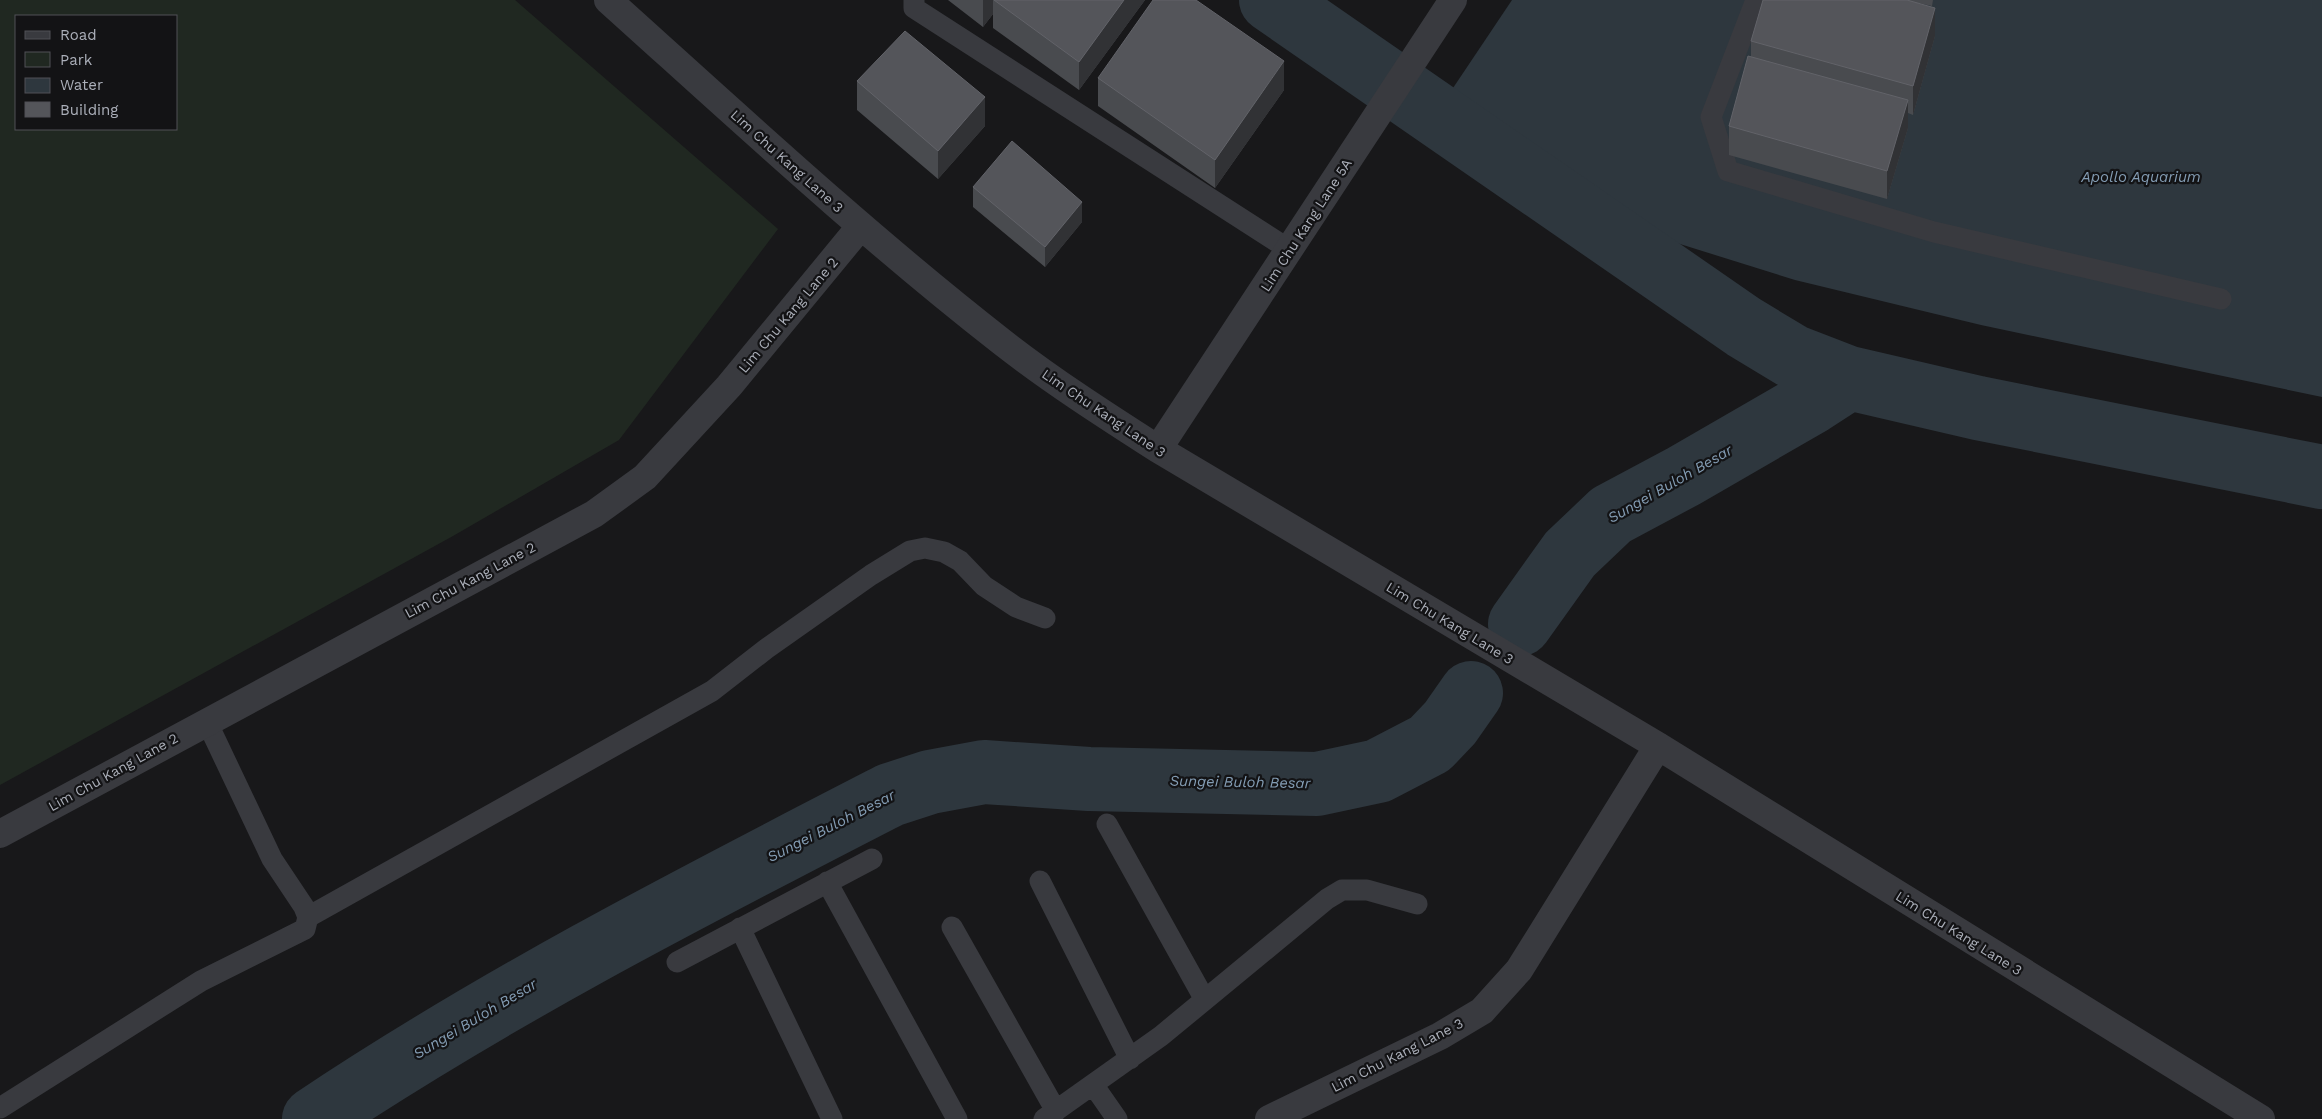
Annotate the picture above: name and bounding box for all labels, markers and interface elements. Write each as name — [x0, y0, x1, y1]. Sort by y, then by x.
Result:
legend — [15, 15, 178, 130]
text: Road — [60, 26, 97, 44]
text: Park — [60, 51, 93, 69]
text: Water — [60, 76, 103, 94]
text: Building — [60, 101, 118, 119]
street label: Lim Chu Kang Lane 3 — [728, 106, 846, 216]
street label: Lim Chu Kang Lane 5A — [1257, 156, 1355, 294]
water label: Apollo Aquarium — [2080, 168, 2201, 186]
street label: Lim Chu Kang Lane 2 — [735, 254, 841, 376]
street label: Lim Chu Kang Lane 3 — [1039, 366, 1169, 460]
water label: Sungei Buloh Besar — [1604, 440, 1737, 527]
street label: Lim Chu Kang Lane 2 — [402, 539, 538, 621]
street label: Lim Chu Kang Lane 3 — [1383, 579, 1517, 667]
street label: Lim Chu Kang Lane 2 — [45, 730, 181, 814]
water label: Sungei Buloh Besar — [1169, 772, 1312, 792]
water label: Sungei Buloh Besar — [764, 785, 899, 866]
street label: Lim Chu Kang Lane 3 — [1893, 888, 2025, 978]
water label: Sungei Buloh Besar — [410, 974, 541, 1063]
street label: Lim Chu Kang Lane 3 — [1328, 1015, 1466, 1095]

